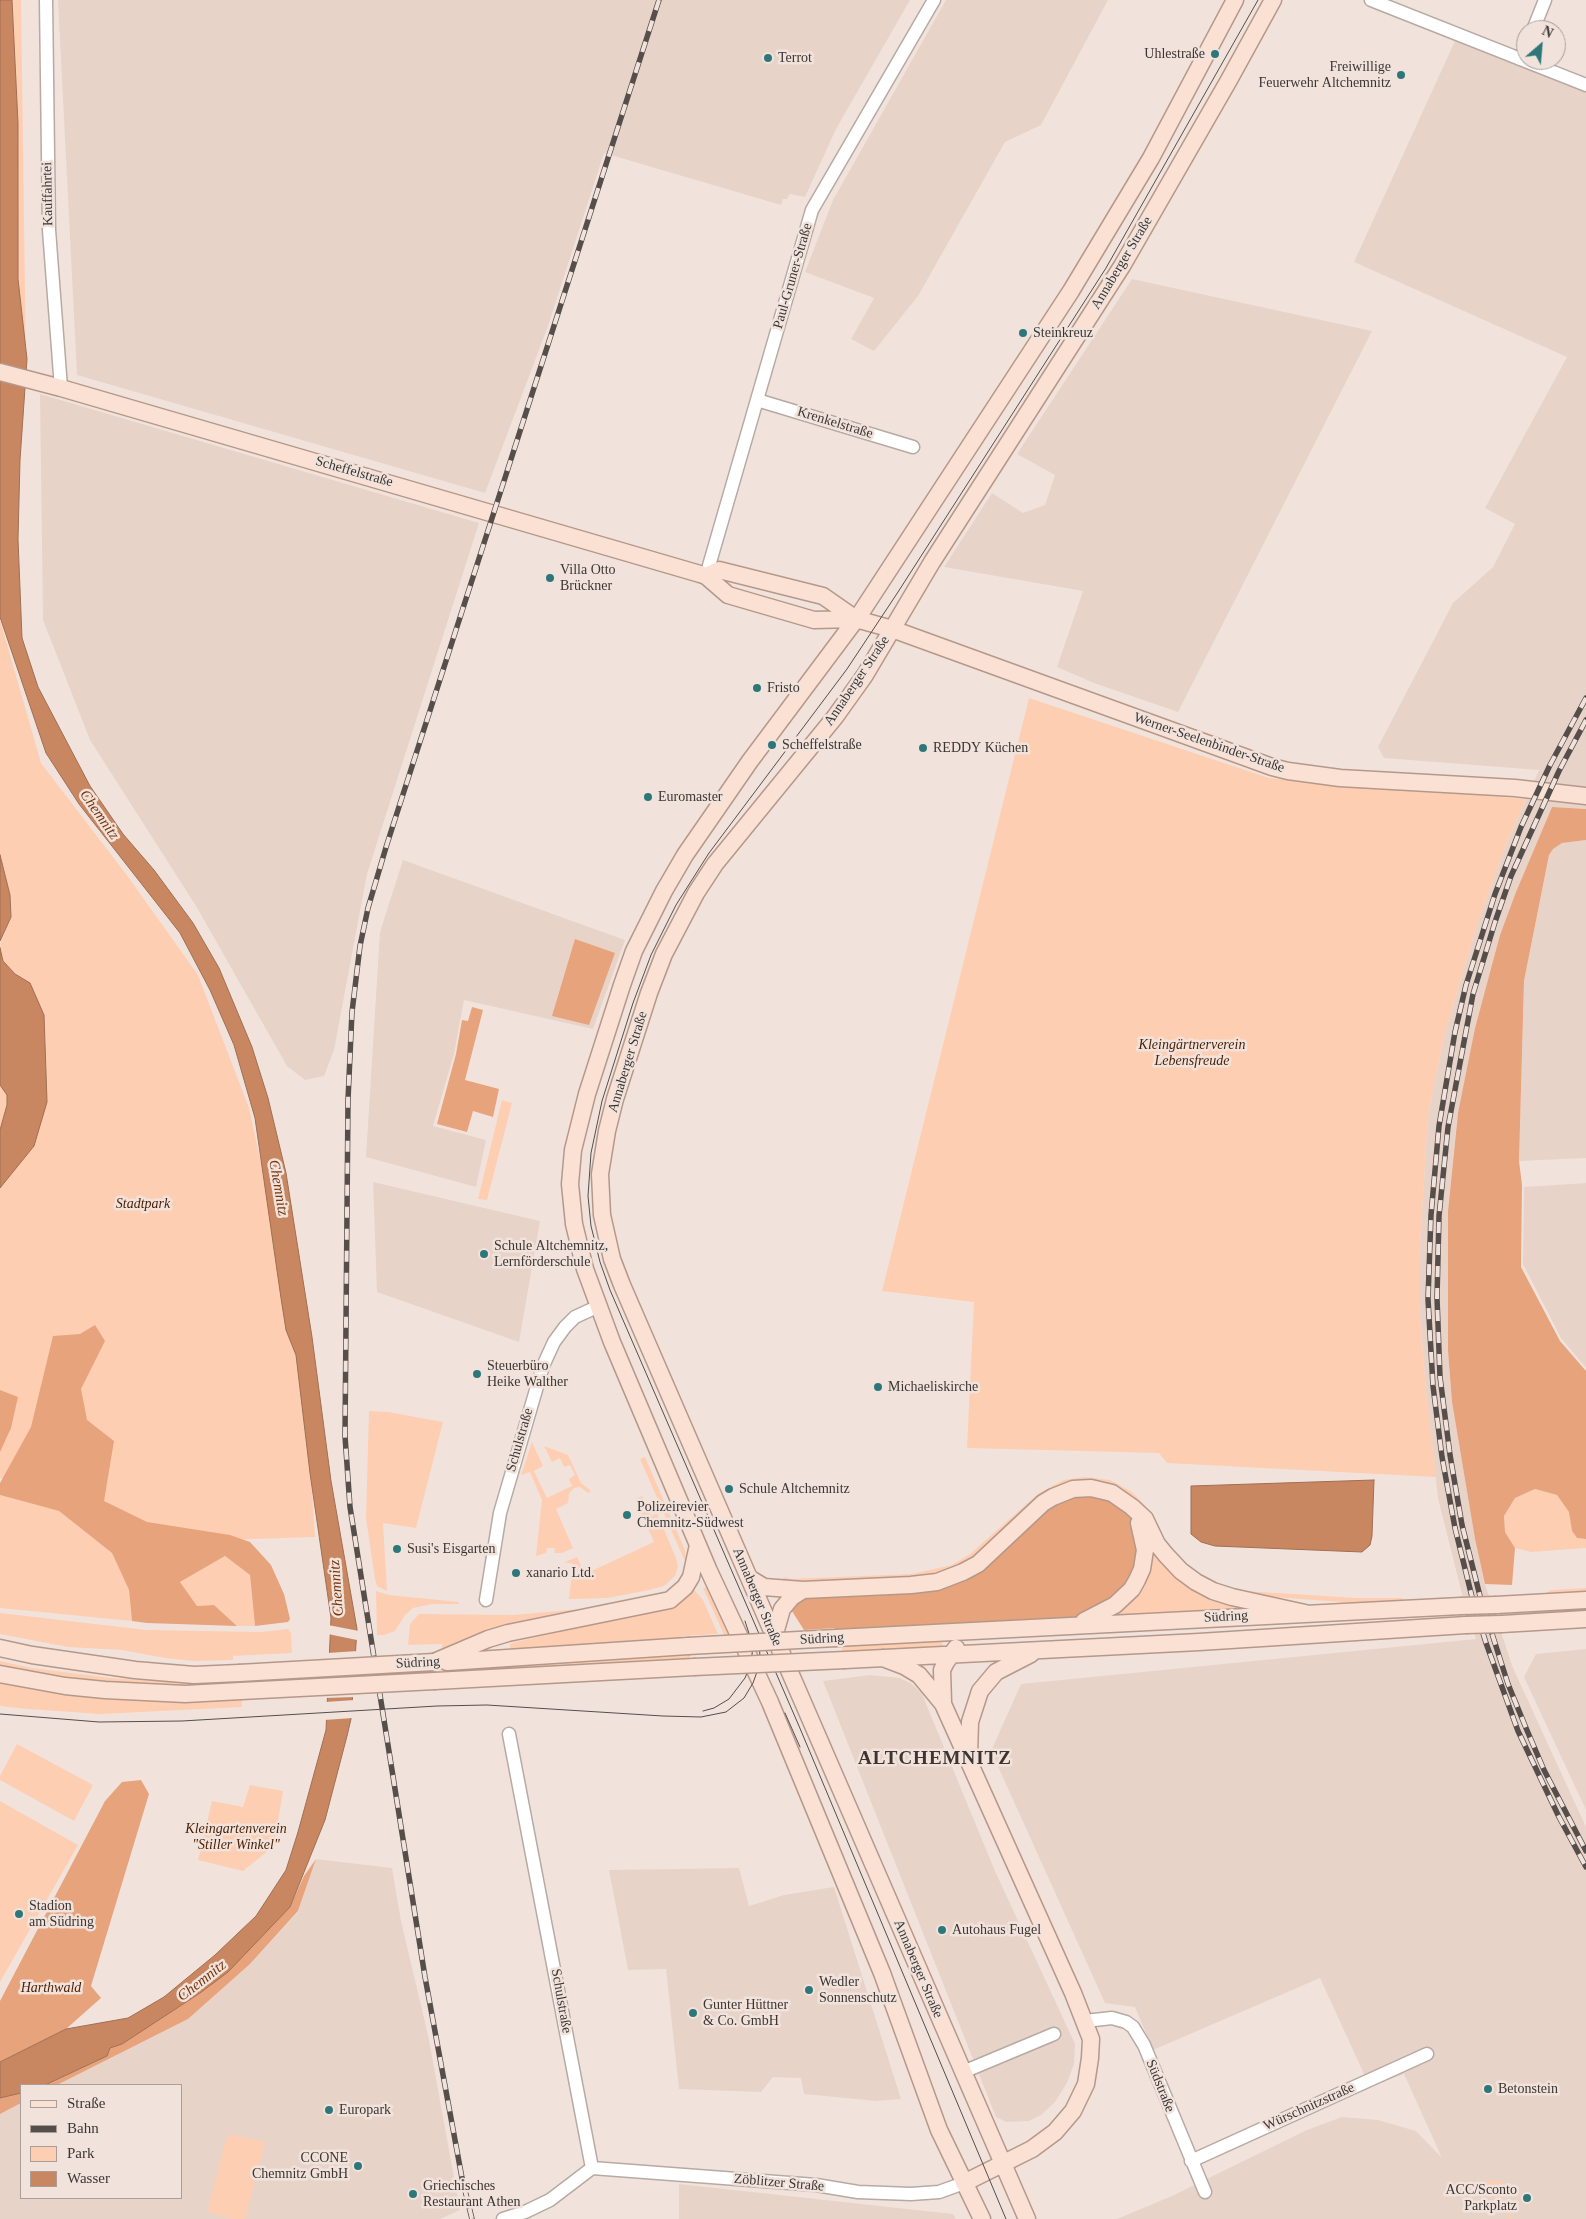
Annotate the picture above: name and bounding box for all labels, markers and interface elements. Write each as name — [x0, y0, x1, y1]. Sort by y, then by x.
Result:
north arrow — [1516, 20, 1566, 70]
text: N — [1540, 23, 1555, 41]
place label: Uhlestraße — [1144, 46, 1205, 62]
marker: Uhlestraße — [1209, 48, 1221, 60]
place label: Terrot — [778, 50, 812, 66]
marker: Terrot — [762, 52, 774, 64]
place label: Freiwillige Feuerwehr Altchemnitz — [1258, 59, 1391, 92]
marker: Freiwillige Feuerwehr Altchemnitz — [1395, 69, 1407, 81]
street label: Kauffahrtei — [39, 162, 57, 226]
street label: Annaberger Straße — [1088, 214, 1156, 312]
street label: Paul-Gruner-Straße — [770, 221, 816, 331]
place label: Steinkreuz — [1033, 325, 1093, 341]
marker: Steinkreuz — [1017, 327, 1029, 339]
street label: Krenkelstraße — [795, 403, 875, 443]
street label: Scheffelstraße — [313, 453, 395, 491]
place label: Villa Otto Brückner — [560, 562, 616, 594]
marker: Villa Otto Brückner — [544, 572, 556, 584]
street label: Annaberger Straße — [821, 633, 893, 729]
place label: Fristo — [767, 680, 800, 696]
marker: Fristo — [751, 682, 763, 694]
street label: Werner-Seelenbinder-Straße — [1131, 709, 1287, 777]
place label: Scheffelstraße — [782, 737, 862, 753]
marker: Scheffelstraße — [766, 739, 778, 751]
place label: REDDY Küchen — [933, 740, 1028, 756]
marker: REDDY Küchen — [917, 742, 929, 754]
water label: Chemnitz — [75, 787, 123, 843]
place label: Euromaster — [658, 789, 723, 805]
marker: Euromaster — [642, 791, 654, 803]
street label: Annaberger Straße — [605, 1009, 651, 1115]
park label: Kleingärtnerverein Lebensfreude — [1139, 1037, 1245, 1070]
water label: Chemnitz — [264, 1159, 292, 1217]
park label: Stadtpark — [116, 1196, 170, 1212]
place label: Schule Altchemnitz, Lernförderschule — [494, 1238, 608, 1270]
marker: Schule Altchemnitz, Lernförderschule — [478, 1248, 490, 1260]
place label: Steuerbüro Heike Walther — [487, 1358, 568, 1390]
marker: Steuerbüro Heike Walther — [471, 1368, 483, 1380]
place label: Michaeliskirche — [888, 1379, 978, 1395]
marker: Michaeliskirche — [872, 1381, 884, 1393]
street label: Schulstraße — [503, 1406, 537, 1474]
place label: Schule Altchemnitz — [739, 1481, 850, 1497]
marker: Schule Altchemnitz — [723, 1483, 735, 1495]
place label: Polizeirevier Chemnitz-Südwest — [637, 1499, 744, 1531]
marker: Polizeirevier Chemnitz-Südwest — [621, 1509, 633, 1521]
place label: Susi's Eisgarten — [407, 1541, 495, 1557]
marker: Susi's Eisgarten — [391, 1543, 403, 1555]
street label: Annaberger Straße — [729, 1545, 785, 1649]
water label: Chemnitz — [326, 1559, 348, 1617]
place label: xanario Ltd. — [526, 1565, 594, 1581]
marker: xanario Ltd. — [510, 1567, 522, 1579]
street label: Südring — [1203, 1607, 1249, 1627]
street label: Südring — [799, 1629, 845, 1649]
street label: Südring — [395, 1653, 441, 1673]
district label: ALTCHEMNITZ — [857, 1748, 1013, 1770]
park label: Kleingartenverein "Stiller Winkel" — [185, 1821, 287, 1854]
place label: Stadion am Südring — [29, 1898, 94, 1930]
marker: Stadion am Südring — [13, 1908, 25, 1920]
street label: Annaberger Straße — [890, 1917, 946, 2021]
place label: Autohaus Fugel — [952, 1922, 1041, 1938]
marker: Autohaus Fugel — [936, 1924, 948, 1936]
water label: Chemnitz — [174, 1956, 230, 2006]
street label: Schulstraße — [547, 1967, 575, 2035]
place label: Wedler Sonnenschutz — [819, 1974, 897, 2006]
park label: Harthwald — [21, 1980, 81, 1996]
marker: Wedler Sonnenschutz — [803, 1984, 815, 1996]
place label: Gunter Hüttner & Co. GmbH — [703, 1997, 788, 2030]
marker: Gunter Hüttner & Co. GmbH — [687, 2007, 699, 2019]
street label: Südstraße — [1142, 2057, 1178, 2115]
street label: Würschnitzstraße — [1261, 2079, 1357, 2135]
place label: Betonstein — [1498, 2081, 1558, 2097]
marker: Betonstein — [1482, 2083, 1494, 2095]
legend — [20, 2084, 182, 2199]
text: Straße — [67, 2095, 105, 2111]
place label: Europark — [339, 2102, 391, 2118]
marker: Europark — [323, 2104, 335, 2116]
text: Bahn — [67, 2120, 99, 2136]
text: Park — [67, 2145, 95, 2161]
place label: CCONE Chemnitz GmbH — [252, 2150, 348, 2182]
marker: CCONE Chemnitz GmbH — [352, 2160, 364, 2172]
text: Wasser — [67, 2170, 110, 2186]
street label: Zöblitzer Straße — [733, 2171, 825, 2195]
place label: Griechisches Restaurant Athen — [423, 2178, 521, 2210]
place label: ACC/Sconto Parkplatz — [1445, 2182, 1517, 2214]
marker: Griechisches Restaurant Athen — [407, 2188, 419, 2200]
marker: ACC/Sconto Parkplatz — [1521, 2192, 1533, 2204]

